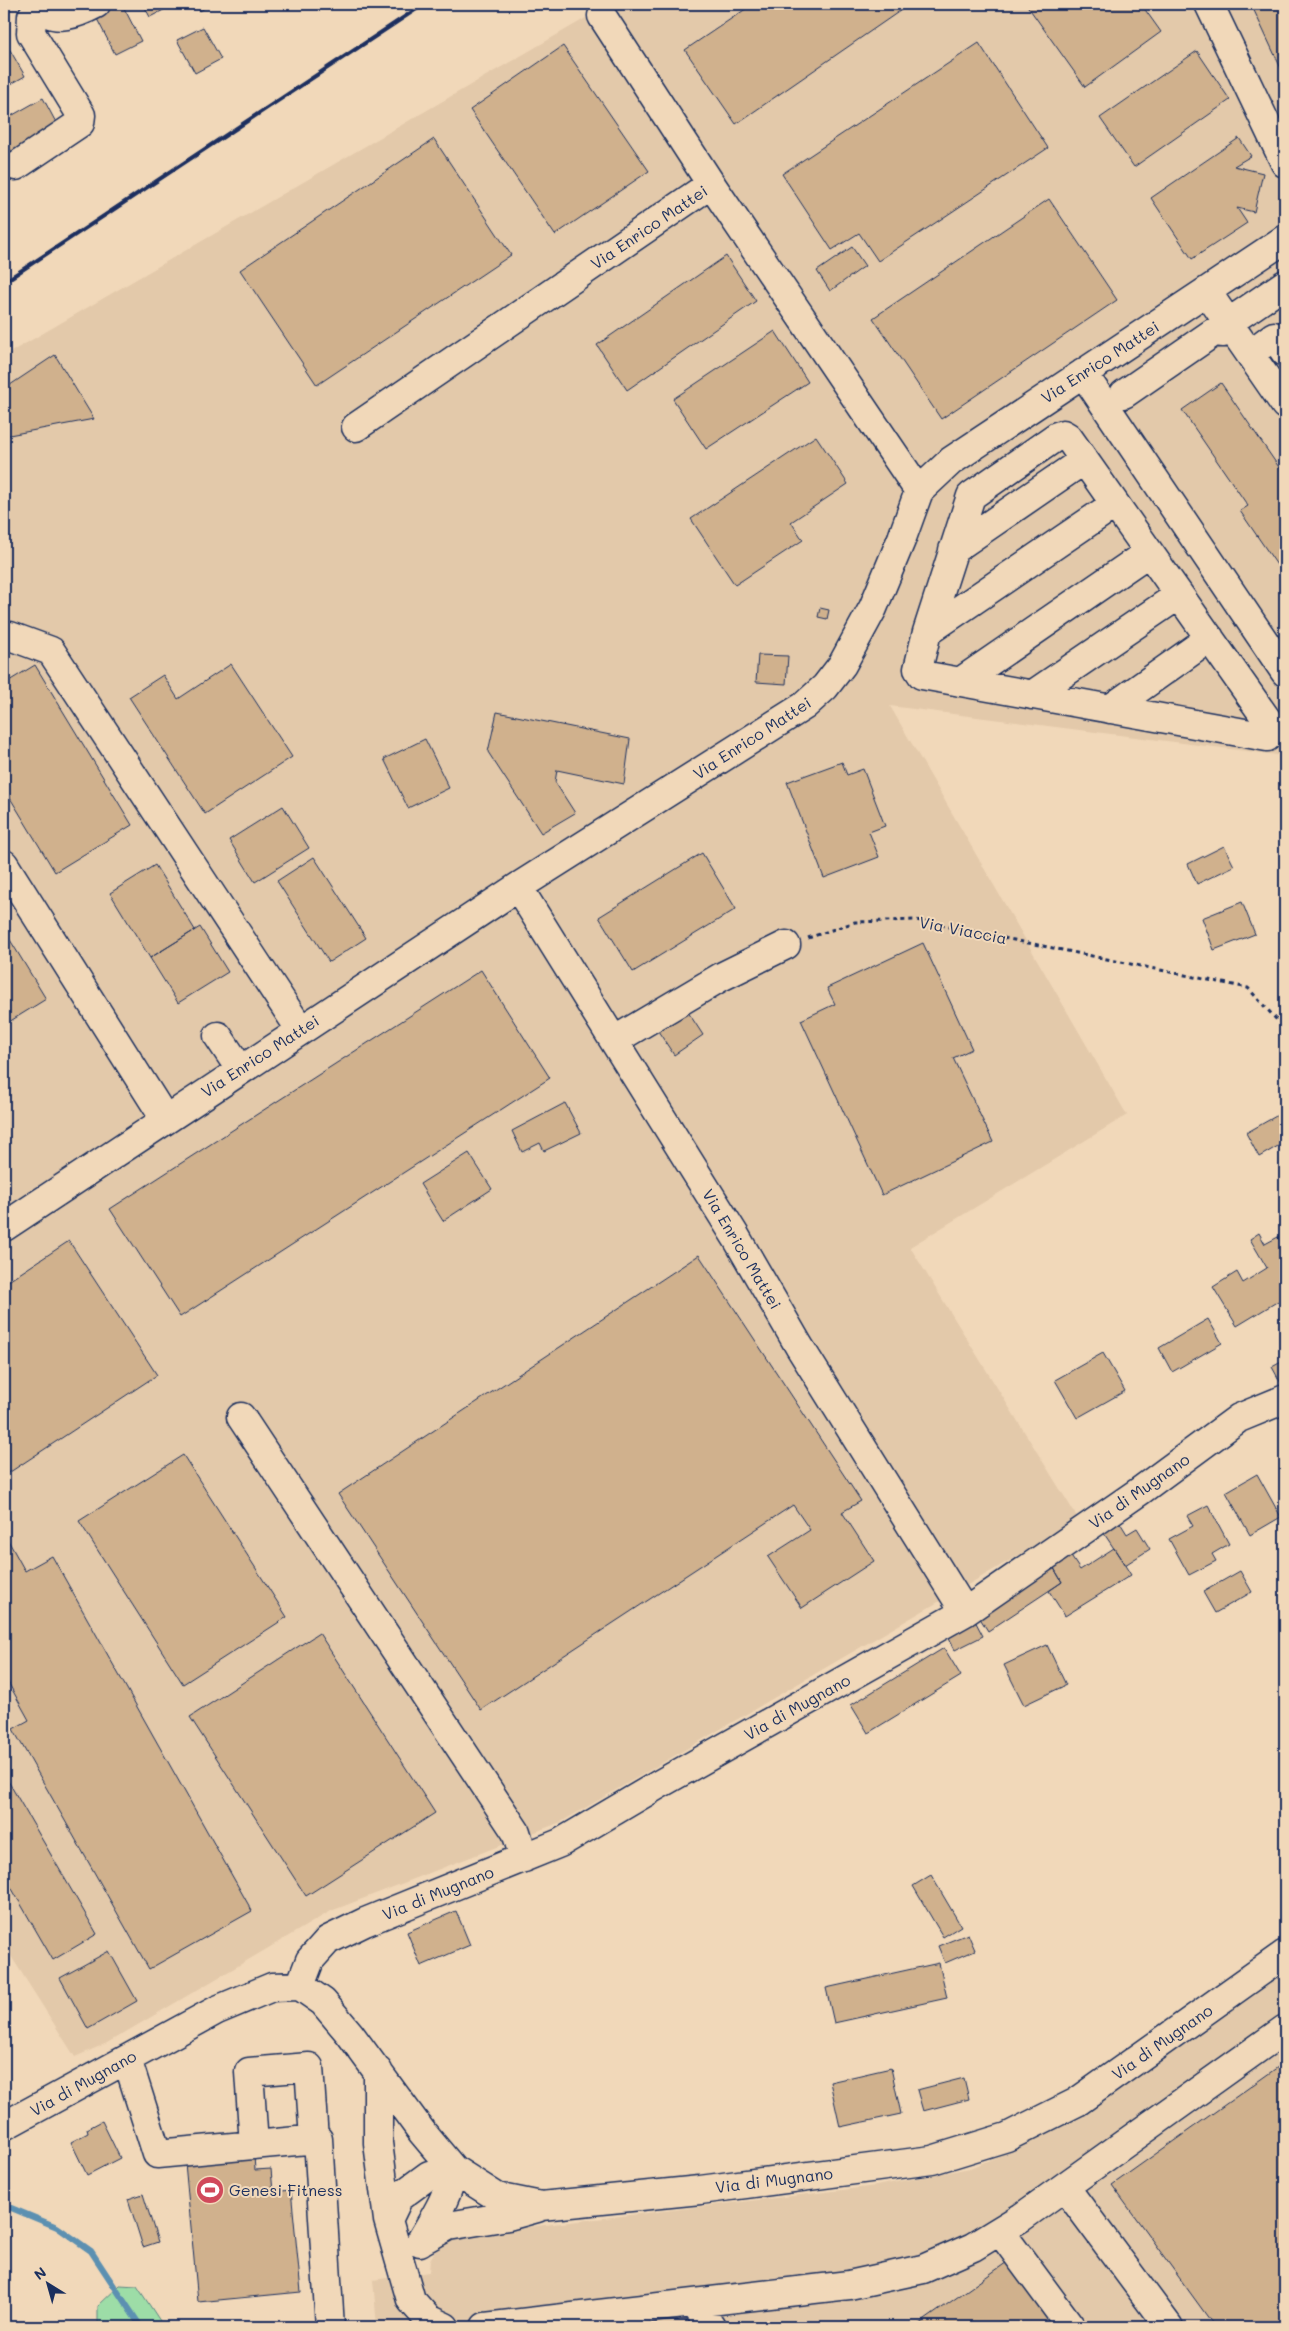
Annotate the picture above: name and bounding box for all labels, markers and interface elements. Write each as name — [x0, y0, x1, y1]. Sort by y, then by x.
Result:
street label: Via Enrico Mattei — [586, 180, 711, 274]
street label: Via Enrico Mattei — [1037, 316, 1163, 408]
street label: Via Enrico Mattei — [689, 692, 815, 784]
street label: Via Viaccia — [917, 911, 1009, 948]
street label: Via Enrico Mattei — [197, 1010, 323, 1102]
street label: Via Enrico Mattei — [698, 1185, 787, 1313]
street label: Via di Mugnano — [1084, 1448, 1193, 1533]
street label: Via di Mugnano — [740, 1669, 854, 1744]
street label: Via di Mugnano — [379, 1861, 497, 1924]
street label: Via di Mugnano — [1107, 1999, 1216, 2084]
street label: Via di Mugnano — [26, 2045, 140, 2120]
street label: Via di Mugnano — [714, 2162, 834, 2197]
sports icon: Genesi Fitness — [195, 2175, 225, 2205]
place label: Genesi Fitness — [229, 2179, 343, 2200]
north arrow — [22, 2258, 72, 2308]
text: N — [30, 2262, 50, 2284]

